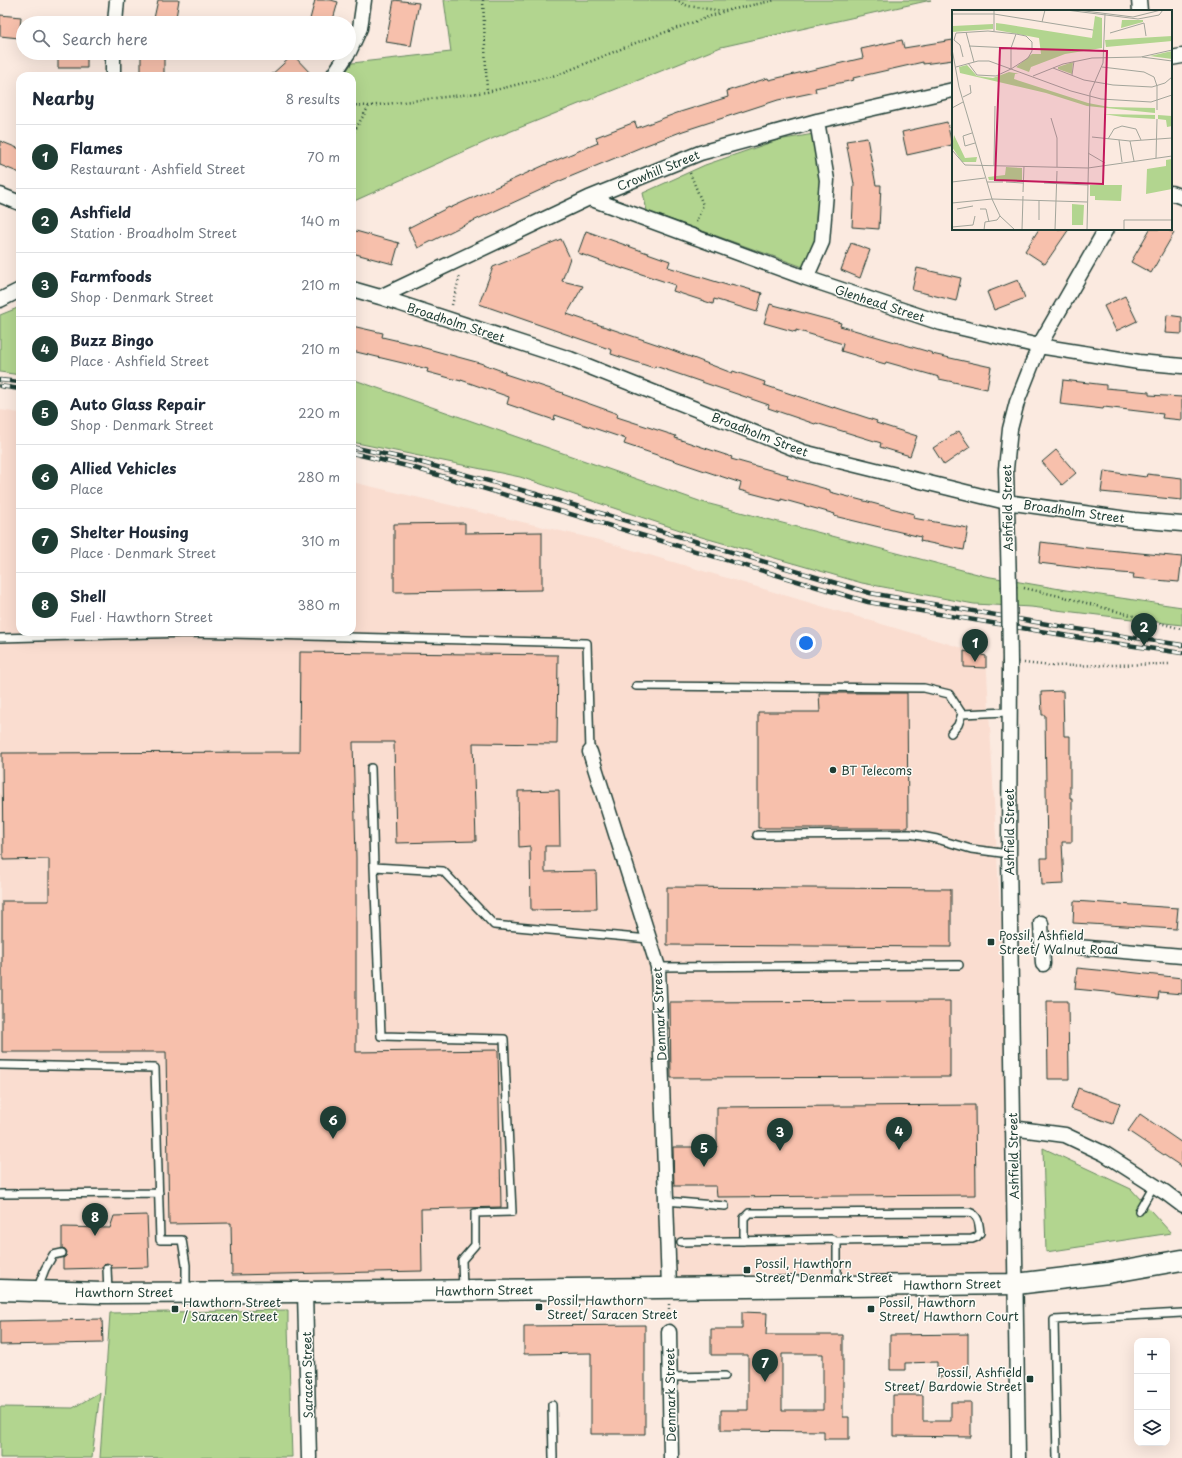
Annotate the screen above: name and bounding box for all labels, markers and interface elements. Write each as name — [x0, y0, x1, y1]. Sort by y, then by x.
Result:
inset map — [952, 10, 1172, 230]
search box — [16, 16, 356, 60]
icon: search — [30, 27, 52, 49]
text: Search here — [62, 27, 148, 50]
text: Nearby — [32, 85, 94, 111]
text: 8 results — [286, 89, 340, 108]
text: Flames — [70, 136, 123, 159]
street label: Crowhill Street — [614, 145, 702, 195]
text: 1 — [42, 147, 48, 166]
text: 70 m — [307, 147, 340, 166]
text: Restaurant · Ashfield Street — [70, 159, 245, 178]
text: Ashfield — [70, 200, 131, 223]
text: 2 — [40, 211, 50, 230]
text: 140 m — [301, 211, 340, 230]
text: Station · Broadholm Street — [70, 223, 237, 242]
text: Farmfoods — [70, 264, 152, 287]
text: 3 — [41, 275, 49, 294]
text: 210 m — [301, 275, 340, 294]
street label: Glenhead Street — [833, 280, 927, 326]
text: Shop · Denmark Street — [70, 287, 213, 306]
street label: Broadholm Street — [405, 298, 507, 346]
text: Buzz Bingo — [70, 328, 154, 351]
text: 4 — [41, 339, 49, 358]
text: 210 m — [301, 339, 340, 358]
text: Place · Ashfield Street — [70, 351, 209, 370]
text: Auto Glass Repair — [70, 392, 206, 415]
text: 5 — [41, 403, 49, 422]
text: 220 m — [298, 403, 340, 422]
street label: Broadholm Street — [709, 407, 811, 461]
text: Shop · Denmark Street — [70, 415, 213, 434]
text: Allied Vehicles — [70, 456, 177, 479]
street label: Ashfield Street — [997, 464, 1017, 551]
text: 6 — [40, 467, 50, 486]
text: 280 m — [298, 467, 340, 486]
text: Place — [70, 479, 103, 498]
street label: Broadholm Street — [1022, 495, 1126, 527]
text: Shelter Housing — [70, 520, 189, 543]
text: 7 — [41, 531, 49, 550]
text: 310 m — [301, 531, 340, 550]
text: Place · Denmark Street — [70, 543, 216, 562]
text: Shell — [70, 584, 106, 607]
text: 8 — [41, 595, 49, 614]
text: 380 m — [297, 595, 340, 614]
text: Fuel · Hawthorn Street — [70, 607, 213, 626]
pin: 2 — [1131, 613, 1157, 646]
pin: 1 — [962, 629, 988, 662]
your location — [796, 633, 816, 653]
place label: BT Telecoms — [841, 761, 912, 779]
marker: BT Telecoms — [828, 765, 838, 775]
street label: Ashfield Street — [1000, 789, 1018, 875]
place label: Possil, Ashfield Street/ Walnut Road — [999, 926, 1118, 958]
marker: Possil, Ashfield Street/ Walnut Road — [986, 937, 996, 947]
street label: Denmark Street — [648, 966, 670, 1061]
pin: 6 — [320, 1106, 346, 1139]
street label: Ashfield Street — [1003, 1112, 1023, 1199]
pin: 4 — [886, 1117, 912, 1150]
pin: 3 — [767, 1118, 793, 1151]
pin: 5 — [691, 1134, 717, 1167]
pin: 8 — [82, 1203, 108, 1236]
place label: Possil, Hawthorn Street/ Denmark Street — [755, 1254, 893, 1286]
marker: Possil, Hawthorn Street/ Denmark Street — [742, 1265, 752, 1275]
street label: Hawthorn Street — [903, 1274, 1001, 1294]
street label: Hawthorn Street — [435, 1280, 533, 1300]
street label: Hawthorn Street — [75, 1283, 173, 1301]
place label: Possil, Hawthorn Street/ Saracen Street — [547, 1291, 677, 1323]
place label: Hawthorn Street / Saracen Street — [183, 1293, 281, 1325]
place label: Possil, Hawthorn Street/ Hawthorn Court — [879, 1293, 1019, 1325]
marker: Possil, Hawthorn Street/ Saracen Street — [534, 1302, 544, 1312]
marker: Hawthorn Street / Saracen Street — [170, 1304, 180, 1314]
marker: Possil, Hawthorn Street/ Hawthorn Court — [866, 1304, 876, 1314]
street label: Saracen Street — [297, 1331, 317, 1418]
map controls — [1134, 1338, 1170, 1446]
button: + — [1134, 1338, 1170, 1374]
street label: Denmark Street — [660, 1348, 680, 1442]
pin: 7 — [752, 1349, 778, 1382]
place label: Possil, Ashfield Street/ Bardowie Street — [884, 1363, 1022, 1395]
marker: Possil, Ashfield Street/ Bardowie Street — [1025, 1374, 1035, 1384]
button: − — [1134, 1374, 1170, 1410]
button: layers — [1134, 1410, 1170, 1446]

